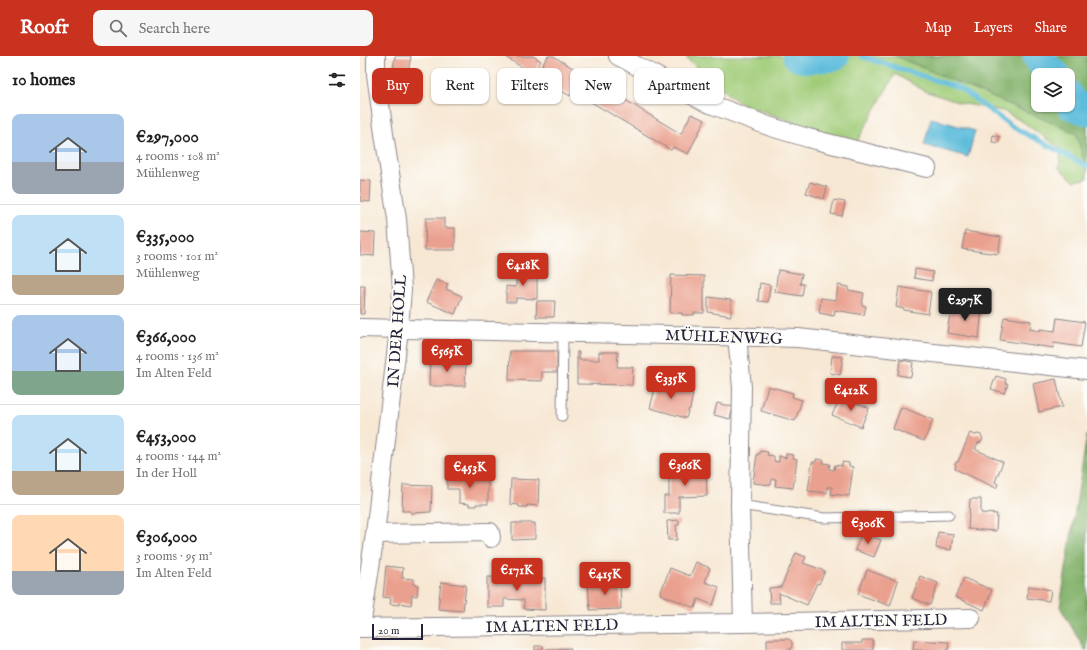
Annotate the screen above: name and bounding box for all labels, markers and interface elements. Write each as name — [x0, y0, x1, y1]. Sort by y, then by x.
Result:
search box — [93, 10, 373, 46]
text: Roofr — [20, 16, 69, 40]
icon: search — [107, 17, 129, 39]
text: Search here — [139, 19, 210, 38]
text: Map — [925, 19, 952, 37]
text: Layers — [974, 19, 1013, 37]
text: Share — [1035, 19, 1067, 37]
chip: Buy — [372, 68, 423, 104]
chip: Rent — [431, 68, 489, 104]
chip: Filters — [497, 68, 562, 104]
chip: New — [570, 68, 626, 104]
chip: Apartment — [634, 68, 724, 104]
map controls — [1031, 68, 1075, 112]
button: layers — [1031, 68, 1075, 112]
icon: filters — [326, 69, 348, 91]
text: 10 homes — [12, 70, 75, 91]
text: €297,000 — [136, 127, 199, 148]
icon: home — [44, 130, 92, 178]
text: 4 rooms · 108 m² — [136, 148, 220, 165]
text: Mühlenweg — [136, 165, 200, 182]
text: €335,000 — [136, 227, 194, 248]
icon: home — [44, 231, 92, 279]
text: 3 rooms · 101 m² — [136, 248, 218, 265]
pin: €418K — [495, 253, 551, 287]
text: €418K — [506, 257, 540, 274]
text: Mühlenweg — [136, 265, 200, 282]
street label: IN DER HOLL — [384, 273, 412, 388]
pin: €297K — [937, 288, 993, 322]
text: €297K — [948, 292, 982, 309]
street label: MÜHLENWEG — [665, 325, 783, 350]
text: €366,000 — [136, 327, 196, 348]
icon: home — [44, 331, 92, 379]
pin: €565K — [419, 339, 475, 373]
text: €565K — [431, 343, 463, 360]
text: 4 rooms · 136 m² — [136, 348, 219, 365]
text: Im Alten Feld — [136, 365, 212, 382]
pin: €335K — [643, 366, 699, 400]
text: €335K — [655, 370, 687, 387]
pin: €412K — [823, 378, 879, 412]
text: €412K — [834, 382, 868, 399]
text: €453,000 — [136, 427, 196, 448]
icon: home — [44, 431, 92, 479]
text: 4 rooms · 144 m² — [136, 448, 221, 465]
pin: €366K — [657, 453, 713, 487]
pin: €453K — [442, 455, 498, 489]
text: €366K — [669, 457, 701, 474]
text: €453K — [454, 459, 486, 476]
text: In der Holl — [136, 465, 197, 482]
pin: €306K — [840, 511, 896, 545]
text: €306K — [851, 515, 885, 532]
text: €306,000 — [136, 527, 197, 548]
icon: home — [44, 531, 92, 579]
text: 3 rooms · 95 m² — [136, 548, 213, 565]
pin: €171K — [489, 558, 545, 592]
text: €171K — [501, 562, 533, 579]
pin: €415K — [577, 562, 633, 596]
text: Im Alten Feld — [136, 565, 212, 582]
text: €415K — [589, 566, 621, 583]
street label: IM ALTEN FELD — [815, 611, 948, 633]
street label: IM ALTEN FELD — [486, 616, 619, 638]
scale bar — [372, 622, 423, 641]
text: 20 m — [378, 624, 399, 638]

